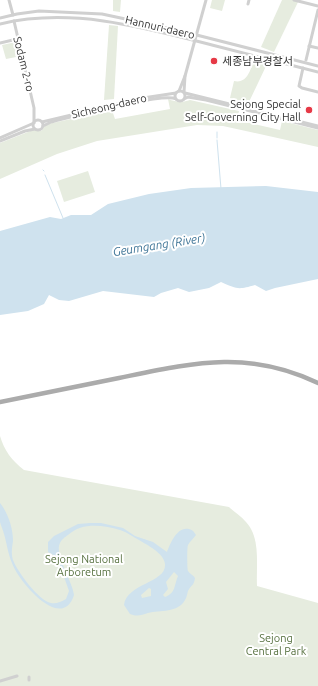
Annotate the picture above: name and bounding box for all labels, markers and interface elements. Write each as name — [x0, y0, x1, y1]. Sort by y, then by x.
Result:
street label: Hannuri-daero — [124, 13, 196, 41]
street label: Sodam 2-ro — [11, 35, 37, 93]
place label: 세종남부경찰서 — [222, 55, 293, 67]
marker: 세종남부경찰서 — [209, 56, 219, 66]
street label: Sicheong-daero — [70, 92, 148, 120]
place label: Sejong Special Self-Governing City Hall — [185, 98, 301, 123]
marker: Sejong Special Self-Governing City Hall — [304, 105, 314, 115]
water label: Geumgang (River) — [112, 231, 207, 259]
park label: Sejong National Arboretum — [45, 553, 123, 578]
park label: Sejong Central Park — [246, 632, 307, 657]

